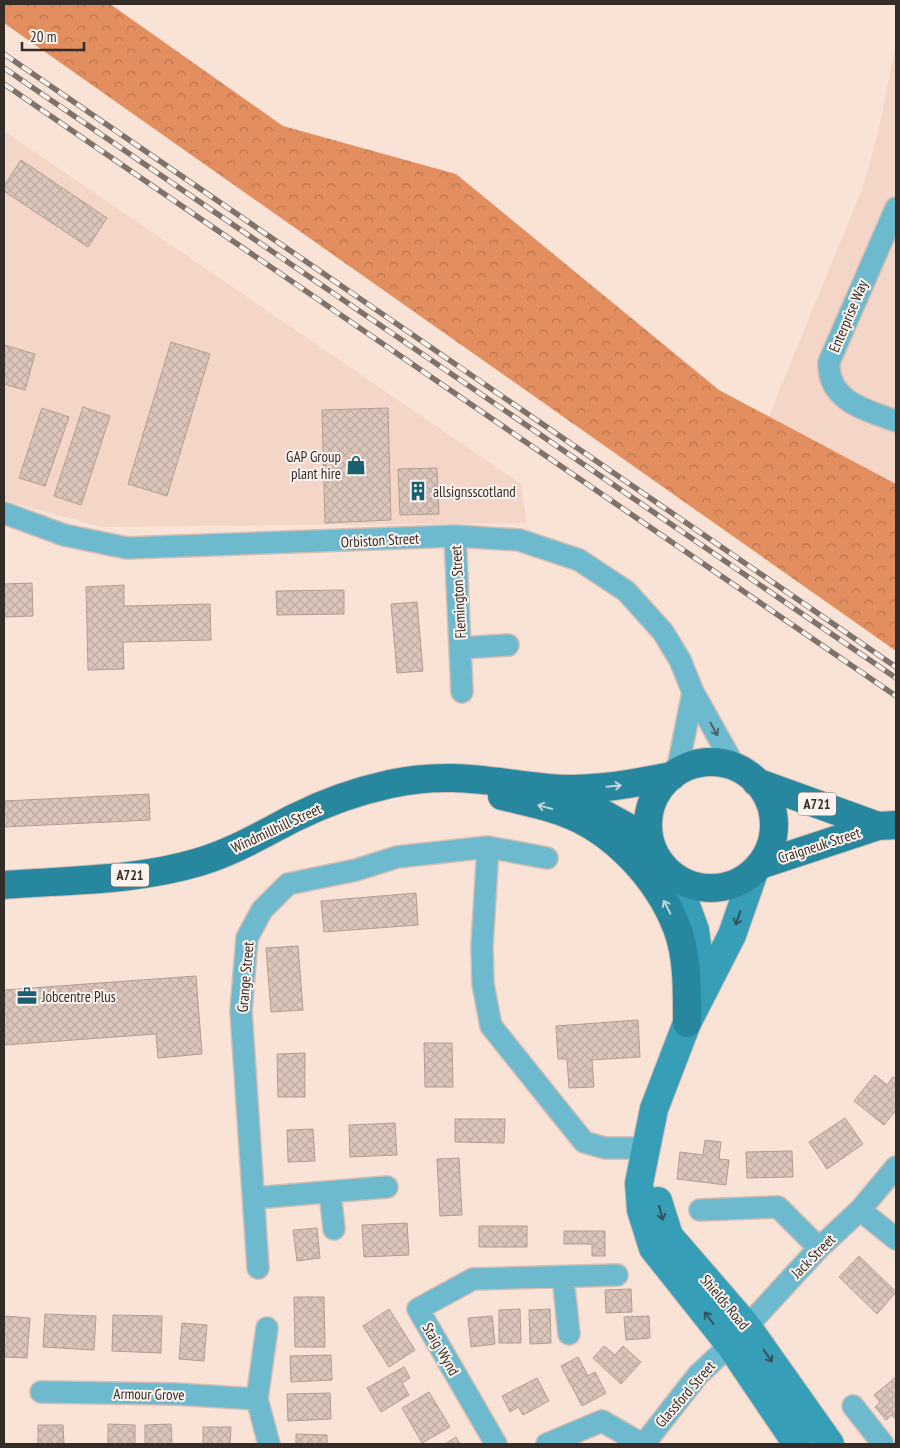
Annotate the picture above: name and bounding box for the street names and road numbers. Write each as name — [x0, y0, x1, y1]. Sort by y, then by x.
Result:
street label: Enterprise Way — [824, 277, 872, 355]
street label: Orbiston Street — [340, 528, 420, 552]
street label: Flemington Street — [446, 545, 470, 639]
road number: A721 — [798, 792, 836, 816]
street label: Windmillhill Street — [228, 799, 324, 857]
street label: Craigneuk Street — [775, 823, 863, 867]
road number: A721 — [111, 864, 149, 886]
street label: Grange Street — [232, 941, 258, 1013]
street label: Jack Street — [786, 1230, 839, 1283]
street label: Shields Road — [696, 1270, 754, 1334]
street label: Staig Wynd — [418, 1319, 464, 1379]
street label: Glassford Street — [651, 1357, 719, 1431]
street label: Armour Grove — [113, 1384, 185, 1404]

